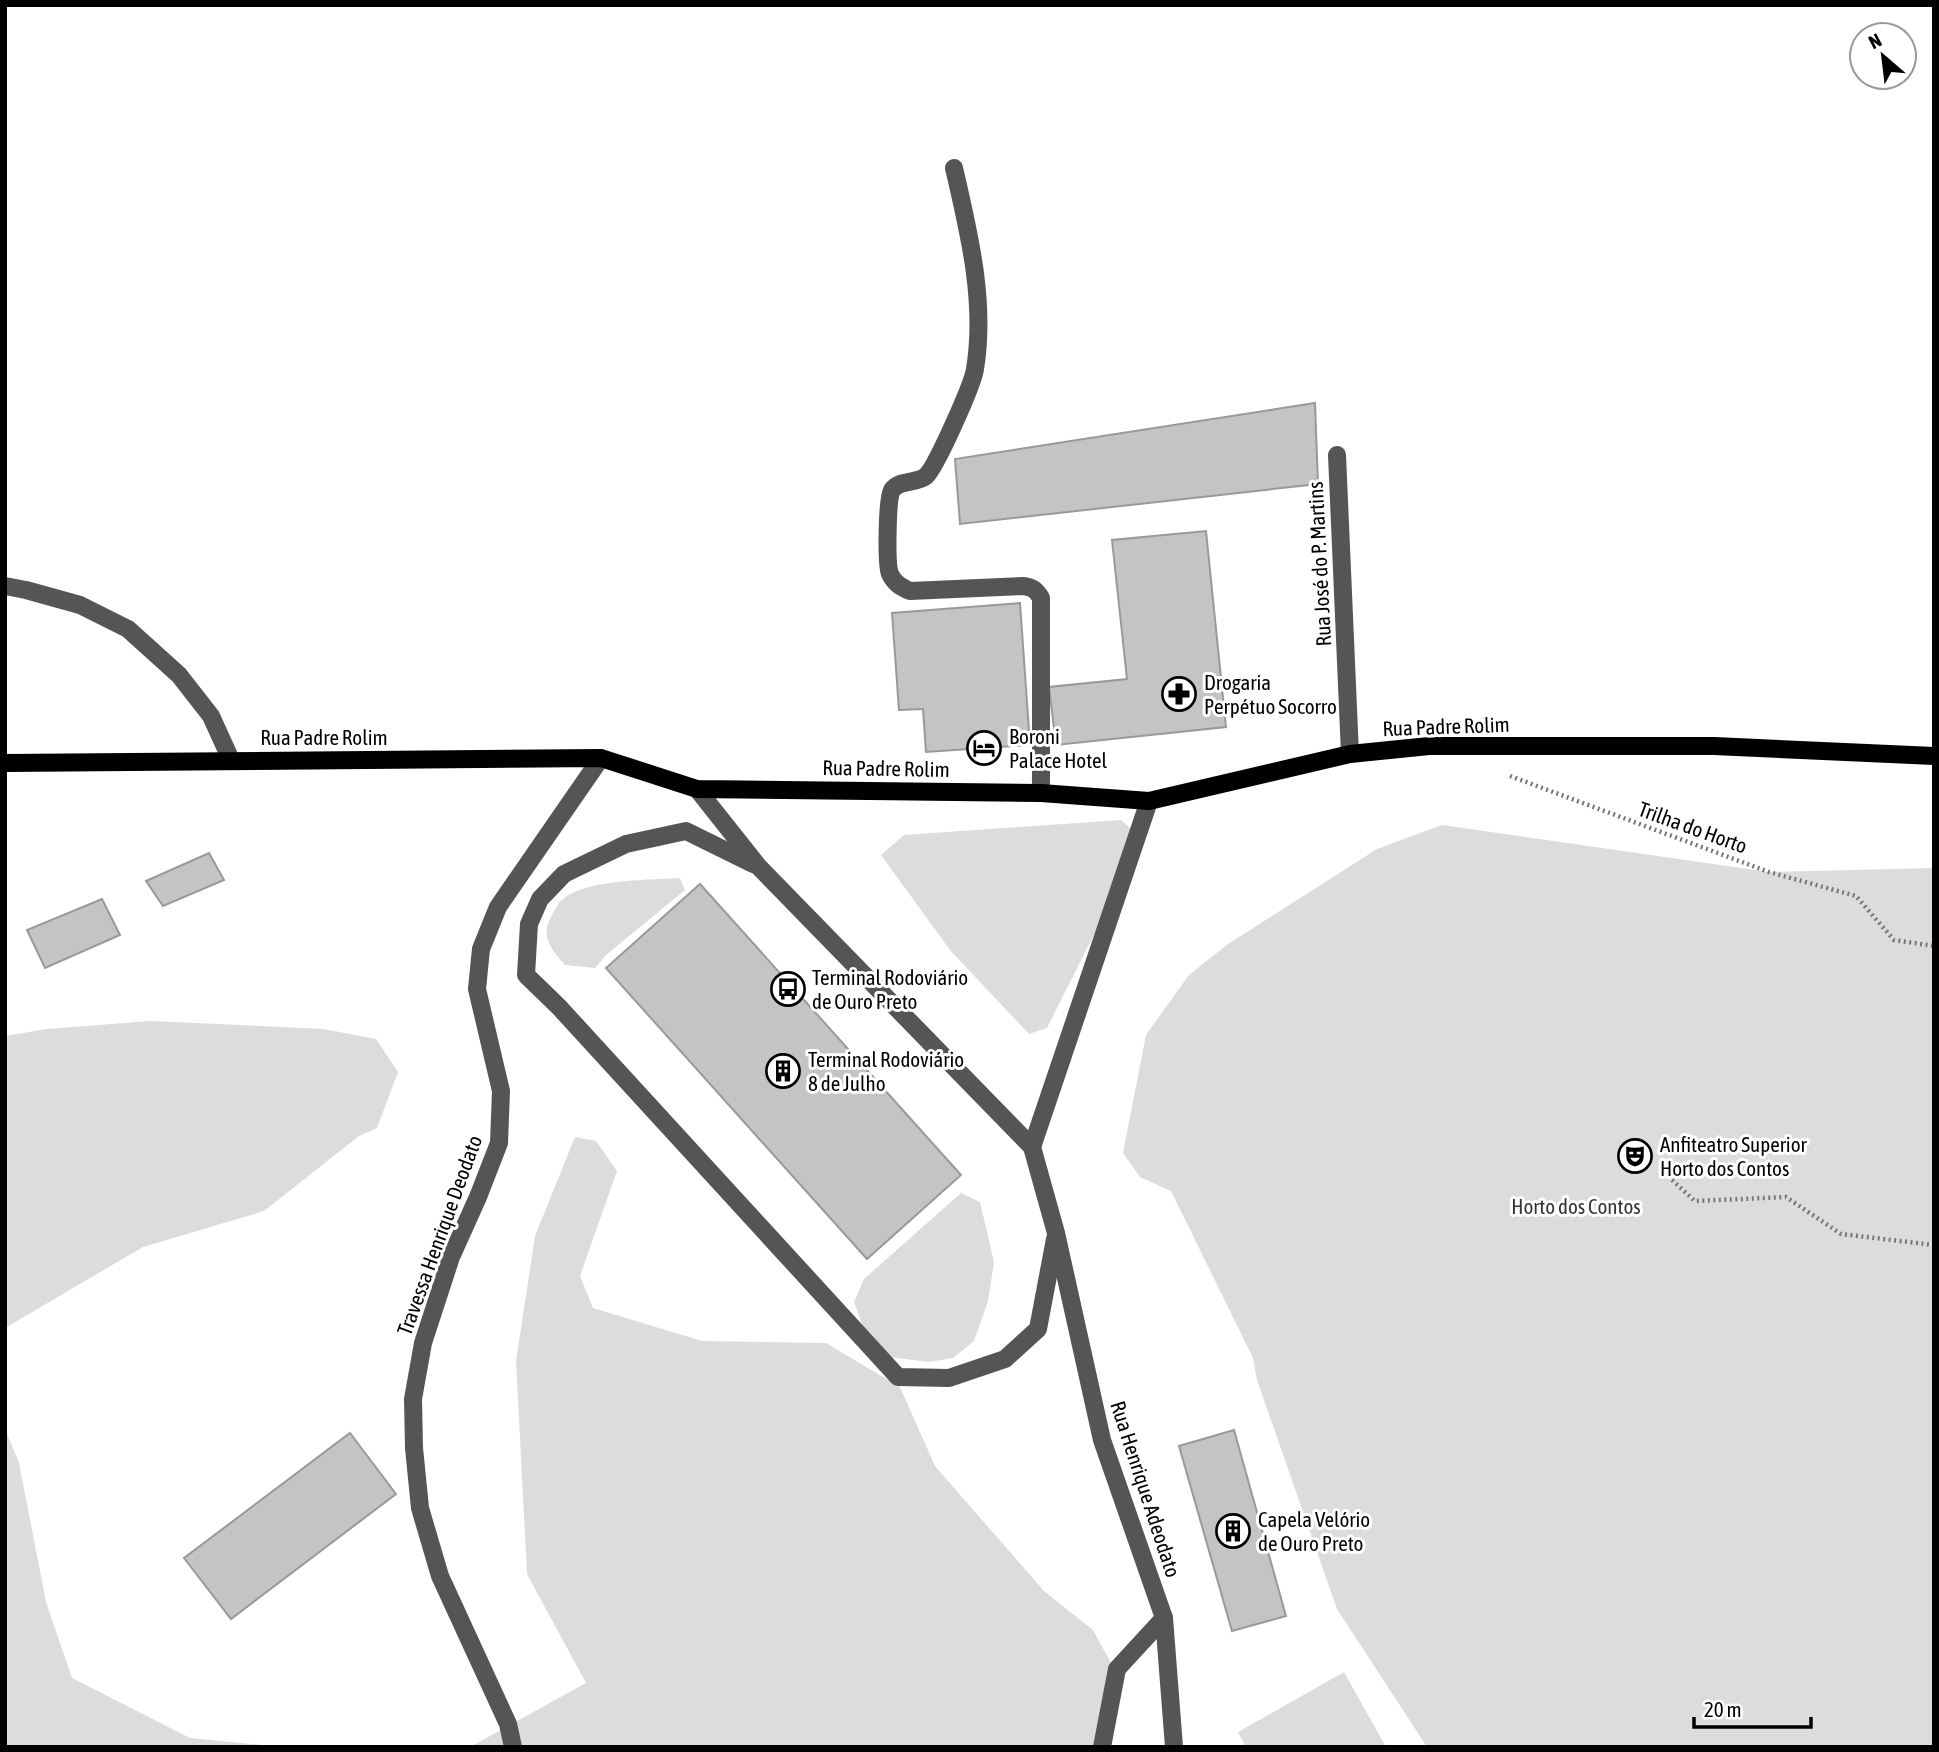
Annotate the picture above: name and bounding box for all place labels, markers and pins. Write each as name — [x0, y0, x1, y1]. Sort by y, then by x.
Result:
place label: Drogaria Perpétuo Socorro — [1204, 670, 1337, 718]
pharmacy icon: Drogaria Perpétuo Socorro — [1160, 675, 1198, 713]
place label: Boroni Palace Hotel — [1009, 724, 1108, 772]
hotel icon: Boroni Palace Hotel — [965, 729, 1003, 767]
place label: Terminal Rodoviário de Ouro Preto — [812, 965, 968, 1013]
bus stop icon: Terminal Rodoviário de Ouro Preto — [769, 970, 807, 1008]
place label: Terminal Rodoviário 8 de Julho — [808, 1047, 964, 1095]
building icon: Terminal Rodoviário 8 de Julho — [764, 1052, 802, 1090]
place label: Anfiteatro Superior Horto dos Contos — [1660, 1132, 1808, 1180]
theatre icon: Anfiteatro Superior Horto dos Contos — [1616, 1137, 1654, 1175]
place label: Capela Velório de Ouro Preto — [1258, 1507, 1370, 1555]
building icon: Capela Velório de Ouro Preto — [1214, 1512, 1252, 1550]

